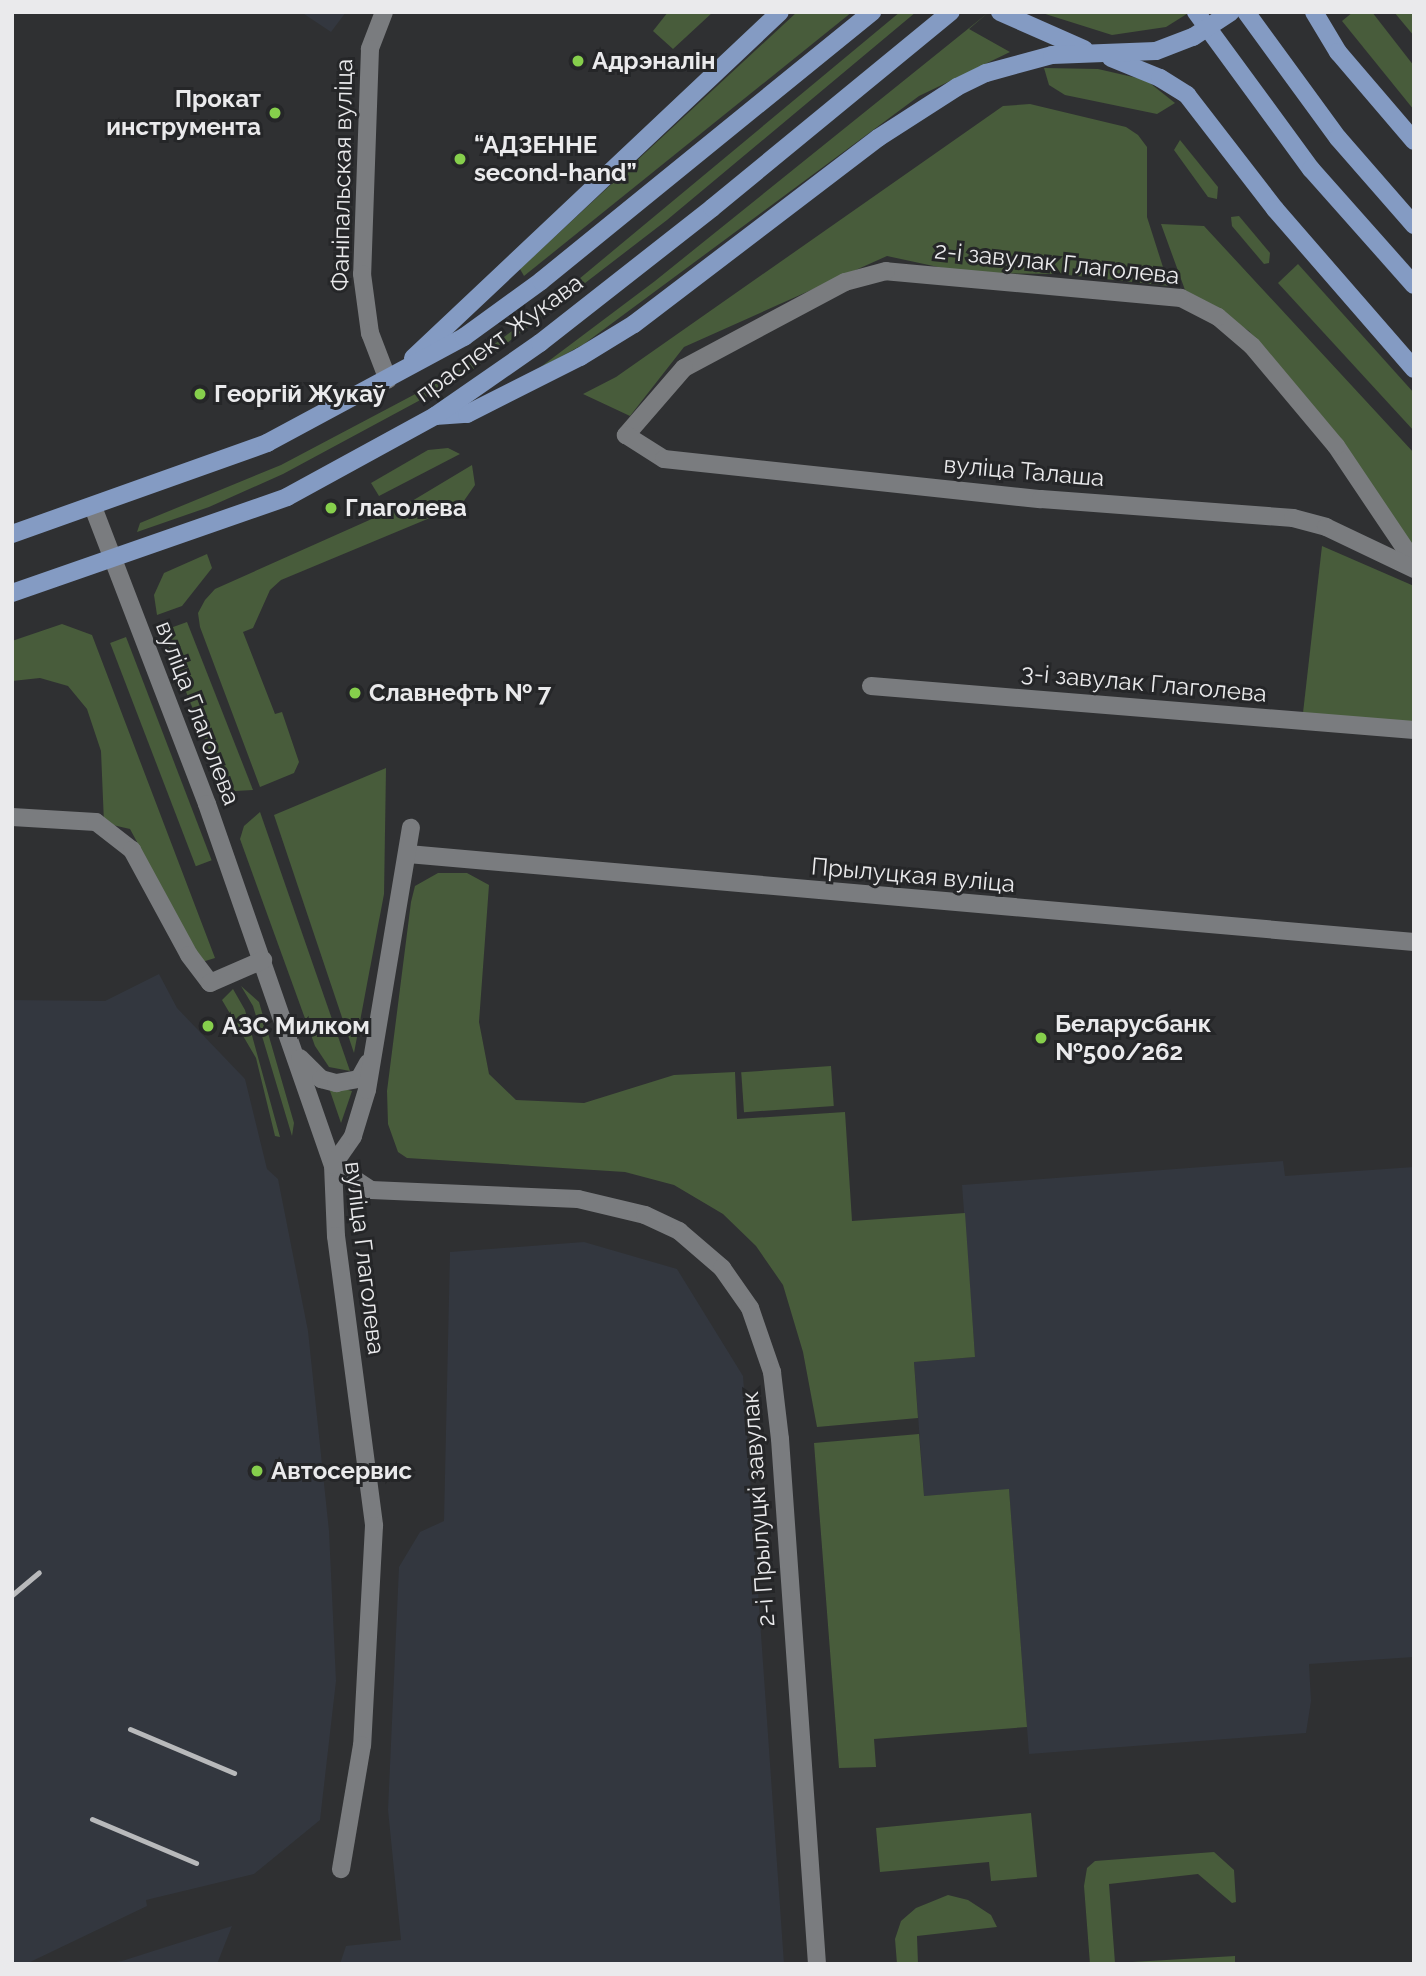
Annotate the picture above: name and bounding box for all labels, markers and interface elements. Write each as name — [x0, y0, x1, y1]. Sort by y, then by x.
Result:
place label: Адрэналін — [592, 47, 715, 75]
marker: Адрэналін — [570, 53, 586, 69]
street label: Фаніпальская вуліца — [326, 58, 358, 292]
place label: Прокат инструмента — [106, 85, 261, 141]
marker: Прокат инструмента — [267, 105, 283, 121]
place label: “АДЗЕННЕ second-hand” — [474, 131, 637, 187]
marker: “АДЗЕННЕ second-hand” — [452, 151, 468, 167]
street label: 2-і завулак Глаголева — [933, 236, 1181, 290]
street label: праспект Жукава — [410, 268, 588, 408]
place label: Георгій Жукаў — [214, 380, 386, 408]
marker: Георгій Жукаў — [192, 386, 208, 402]
street label: вуліца Талаша — [942, 450, 1106, 492]
place label: Глаголева — [345, 494, 467, 522]
marker: Глаголева — [323, 500, 339, 516]
street label: вуліца Глаголева — [150, 617, 246, 809]
street label: 3-і завулак Глаголева — [1020, 658, 1268, 708]
place label: Славнефть № 7 — [369, 679, 551, 707]
marker: Славнефть № 7 — [347, 685, 363, 701]
street label: Прылуцкая вуліца — [810, 852, 1016, 898]
place label: Беларусбанк №500/262 — [1055, 1010, 1211, 1066]
place label: АЗС Милком — [222, 1012, 370, 1040]
marker: АЗС Милком — [200, 1018, 216, 1034]
marker: Беларусбанк №500/262 — [1033, 1030, 1049, 1046]
street label: вуліца Глаголева — [339, 1160, 391, 1356]
street label: 2-і Прылуцкі завулак — [735, 1390, 781, 1628]
place label: Автосервис — [271, 1457, 412, 1485]
marker: Автосервис — [249, 1463, 265, 1479]

